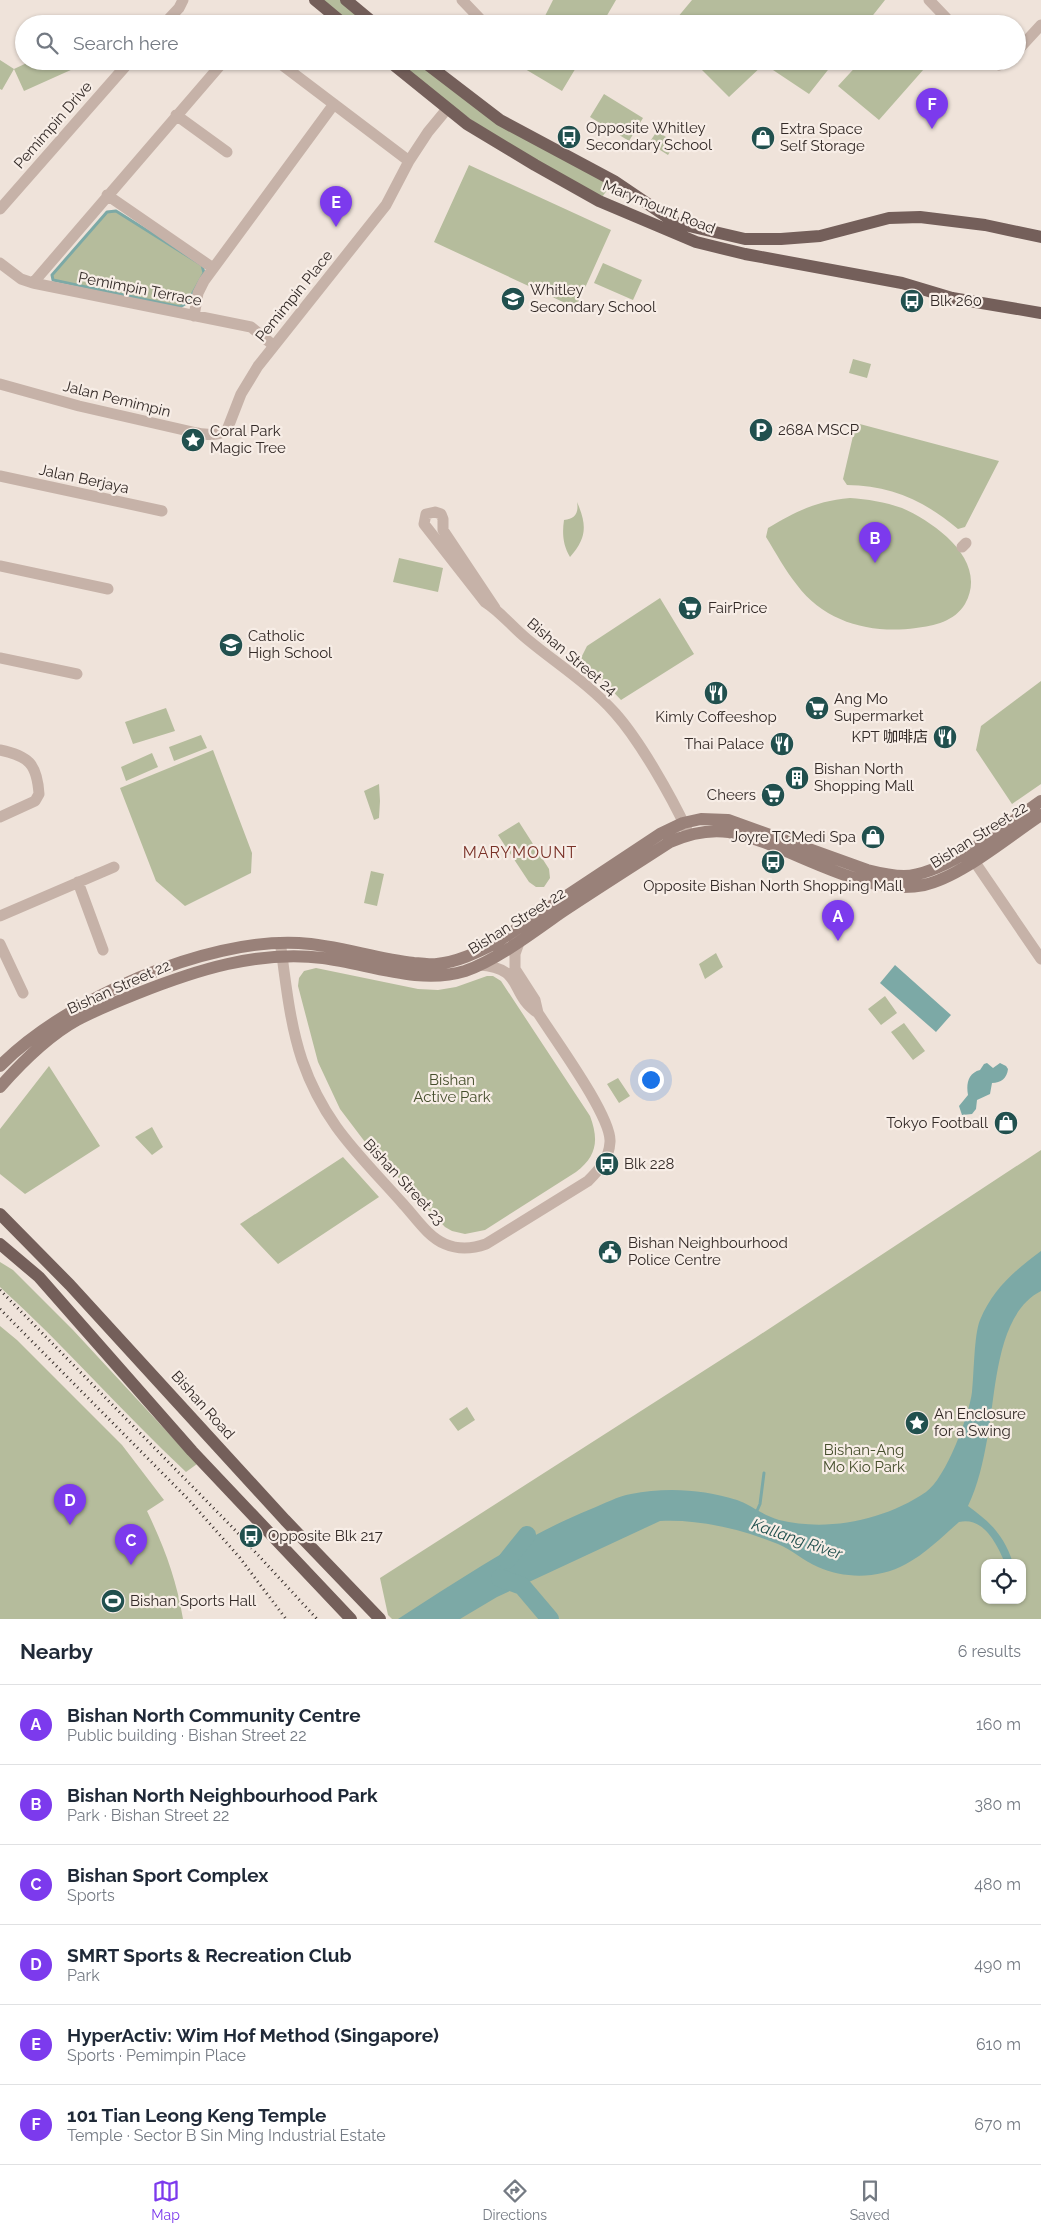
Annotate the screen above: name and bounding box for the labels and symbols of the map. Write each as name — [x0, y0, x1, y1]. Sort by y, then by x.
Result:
street label: Pemimpin Drive — [10, 78, 96, 172]
pin: F — [916, 88, 948, 129]
place label: Opposite Whitley Secondary School — [586, 119, 713, 154]
place label: Extra Space Self Storage — [780, 120, 865, 155]
bus stop icon: Opposite Whitley Secondary School — [556, 124, 582, 150]
shop icon: Extra Space Self Storage — [750, 125, 776, 151]
street label: Marymount Road — [600, 176, 718, 238]
pin: E — [320, 186, 352, 227]
street label: Pemimpin Place — [252, 246, 337, 345]
street label: Pemimpin Terrace — [77, 268, 203, 310]
place label: Whitley Secondary School — [530, 281, 657, 316]
school or university icon: Whitley Secondary School — [500, 286, 526, 312]
bus stop icon: Blk 260 — [899, 288, 925, 314]
place label: Blk 260 — [930, 292, 982, 310]
street label: Jalan Pemimpin — [61, 377, 173, 421]
parking icon: 268A MSCP — [748, 417, 774, 443]
place label: 268A MSCP — [778, 421, 859, 439]
place label: Coral Park Magic Tree — [210, 422, 286, 457]
place icon: Coral Park Magic Tree — [180, 427, 206, 453]
street label: Jalan Berjaya — [37, 461, 131, 497]
pin: B — [859, 522, 891, 563]
supermarket icon: FairPrice — [677, 595, 703, 621]
place label: FairPrice — [708, 599, 768, 617]
street label: Bishan Street 24 — [524, 614, 620, 700]
place label: Catholic High School — [248, 627, 333, 662]
school or university icon: Catholic High School — [218, 632, 244, 658]
restaurant icon: Kimly Coffeeshop — [703, 680, 729, 706]
place label: Ang Mo Supermarket — [834, 690, 924, 725]
supermarket icon: Ang Mo Supermarket — [804, 695, 830, 721]
place label: Kimly Coffeeshop — [655, 708, 777, 726]
restaurant icon: KPT 咖啡店 — [932, 724, 958, 750]
place label: KPT 咖啡店 — [851, 728, 928, 746]
restaurant icon: Thai Palace — [769, 731, 795, 757]
place label: Thai Palace — [684, 735, 764, 753]
place label: Bishan North Shopping Mall — [814, 760, 915, 795]
building icon: Bishan North Shopping Mall — [784, 765, 810, 791]
supermarket icon: Cheers — [760, 782, 786, 808]
place label: Cheers — [707, 786, 756, 804]
street label: Bishan Street 22 — [927, 798, 1031, 872]
shop icon: Joyre TCMedi Spa — [860, 824, 886, 850]
place label: Joyre TCMedi Spa — [731, 828, 856, 846]
district label: MARYMOUNT — [463, 843, 577, 862]
bus stop icon: Opposite Bishan North Shopping Mall — [760, 849, 786, 875]
place label: Opposite Bishan North Shopping Mall — [643, 877, 904, 895]
street label: Bishan Street 22 — [465, 884, 569, 958]
pin: A — [822, 900, 854, 941]
street label: Bishan Street 22 — [65, 956, 174, 1018]
your location — [638, 1067, 664, 1093]
park label: Bishan Active Park — [413, 1071, 491, 1106]
shop icon: Tokyo Football — [993, 1110, 1019, 1136]
place label: Tokyo Football — [886, 1114, 989, 1132]
street label: Bishan Street 23 — [359, 1135, 449, 1229]
bus stop icon: Blk 228 — [594, 1151, 620, 1177]
place label: Blk 228 — [624, 1155, 674, 1173]
place label: Bishan Neighbourhood Police Centre — [628, 1234, 788, 1269]
public building icon: Bishan Neighbourhood Police Centre — [597, 1239, 623, 1265]
street label: Bishan Road — [168, 1367, 238, 1443]
place label: An Enclosure for a Swing — [934, 1405, 1026, 1440]
place icon: An Enclosure for a Swing — [904, 1410, 930, 1436]
park label: Bishan-Ang Mo Kio Park — [823, 1441, 905, 1476]
pin: D — [54, 1484, 86, 1525]
water label: Kallang River — [749, 1515, 845, 1564]
bus stop icon: Opposite Blk 217 — [238, 1523, 264, 1549]
pin: C — [115, 1524, 147, 1565]
place label: Opposite Blk 217 — [268, 1527, 383, 1545]
sports icon: Bishan Sports Hall — [100, 1588, 126, 1614]
place label: Bishan Sports Hall — [130, 1592, 257, 1610]

